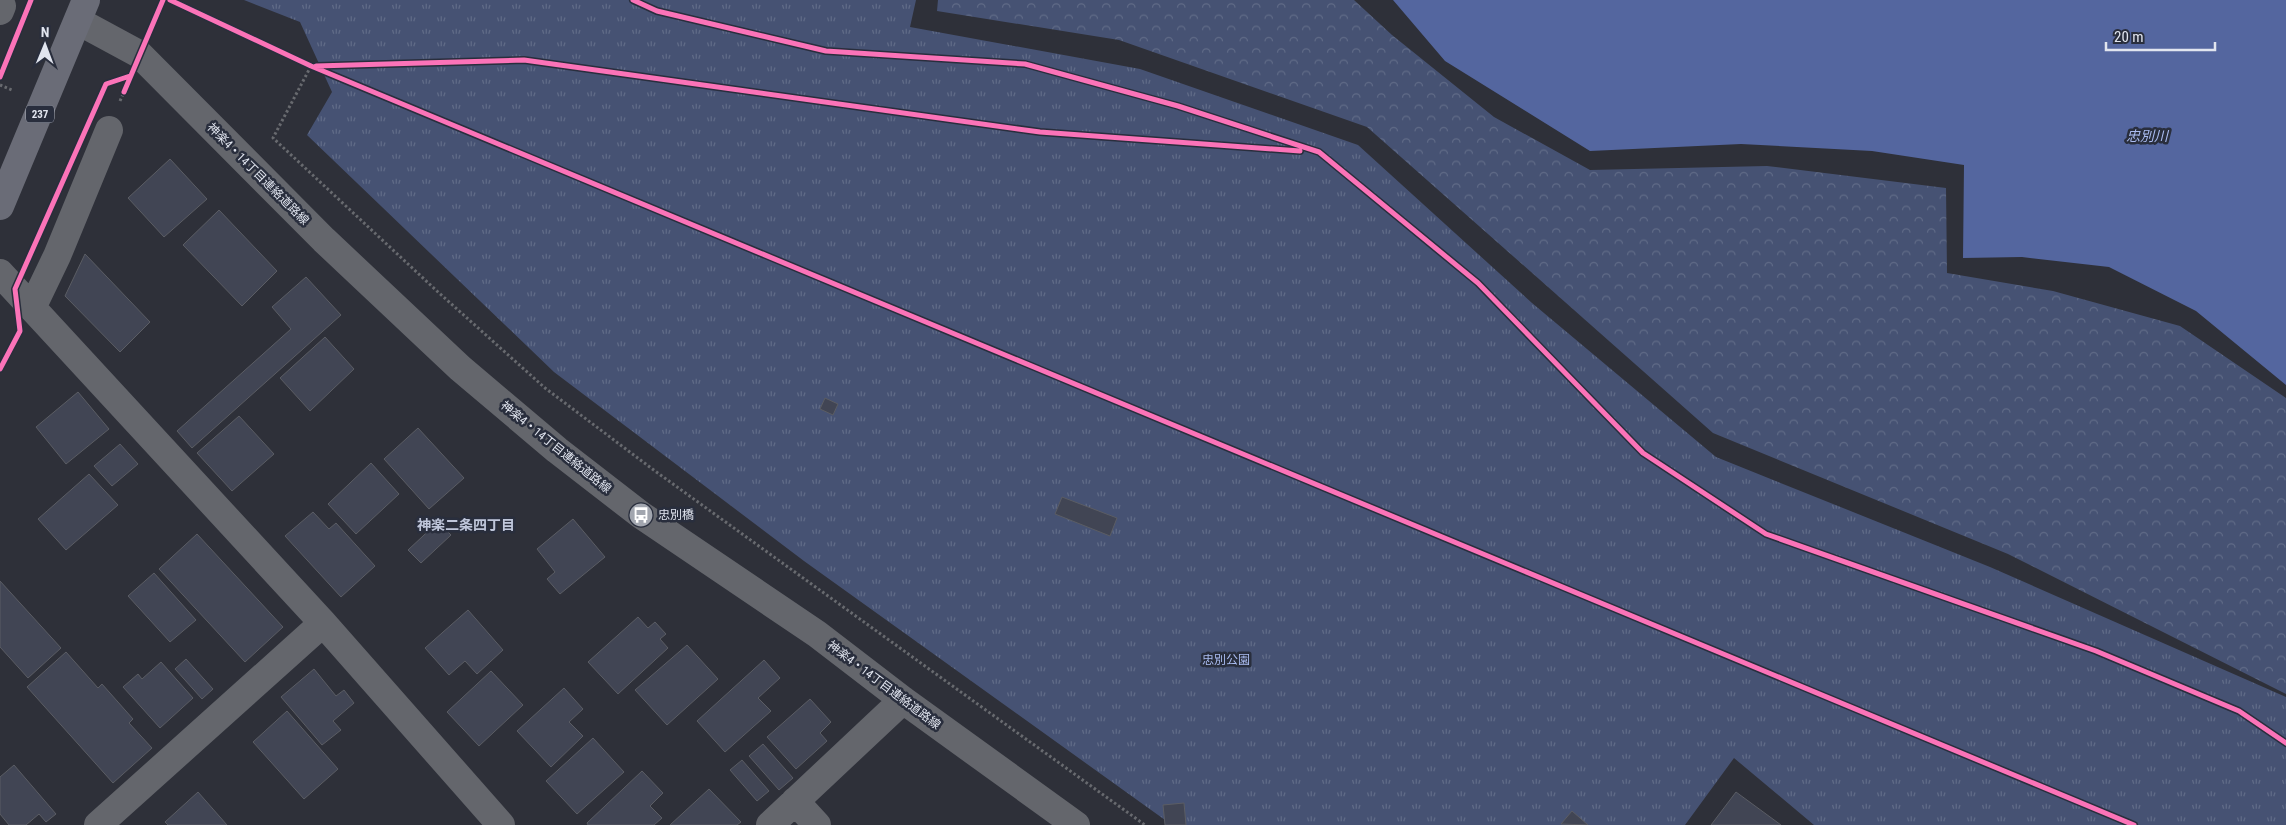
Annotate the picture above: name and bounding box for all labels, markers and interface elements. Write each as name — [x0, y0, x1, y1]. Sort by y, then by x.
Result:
north arrow — [20, 20, 70, 70]
scale bar — [2106, 20, 2215, 52]
text: N — [41, 24, 50, 40]
text: 20 m — [2114, 28, 2144, 46]
road number: 237 — [26, 106, 54, 122]
street label: 神楽4・14丁目連絡道路線 — [204, 120, 312, 228]
water label: 忠別川 — [2126, 128, 2170, 144]
street label: 神楽4・14丁目連絡道路線 — [498, 398, 614, 496]
bus stop icon: 忠別橋 — [628, 502, 654, 528]
place label: 忠別橋 — [658, 508, 694, 522]
district label: 神楽二条四丁目 — [417, 517, 515, 533]
street label: 神楽4・14丁目連絡道路線 — [825, 638, 943, 732]
park label: 忠別公園 — [1202, 653, 1250, 667]

